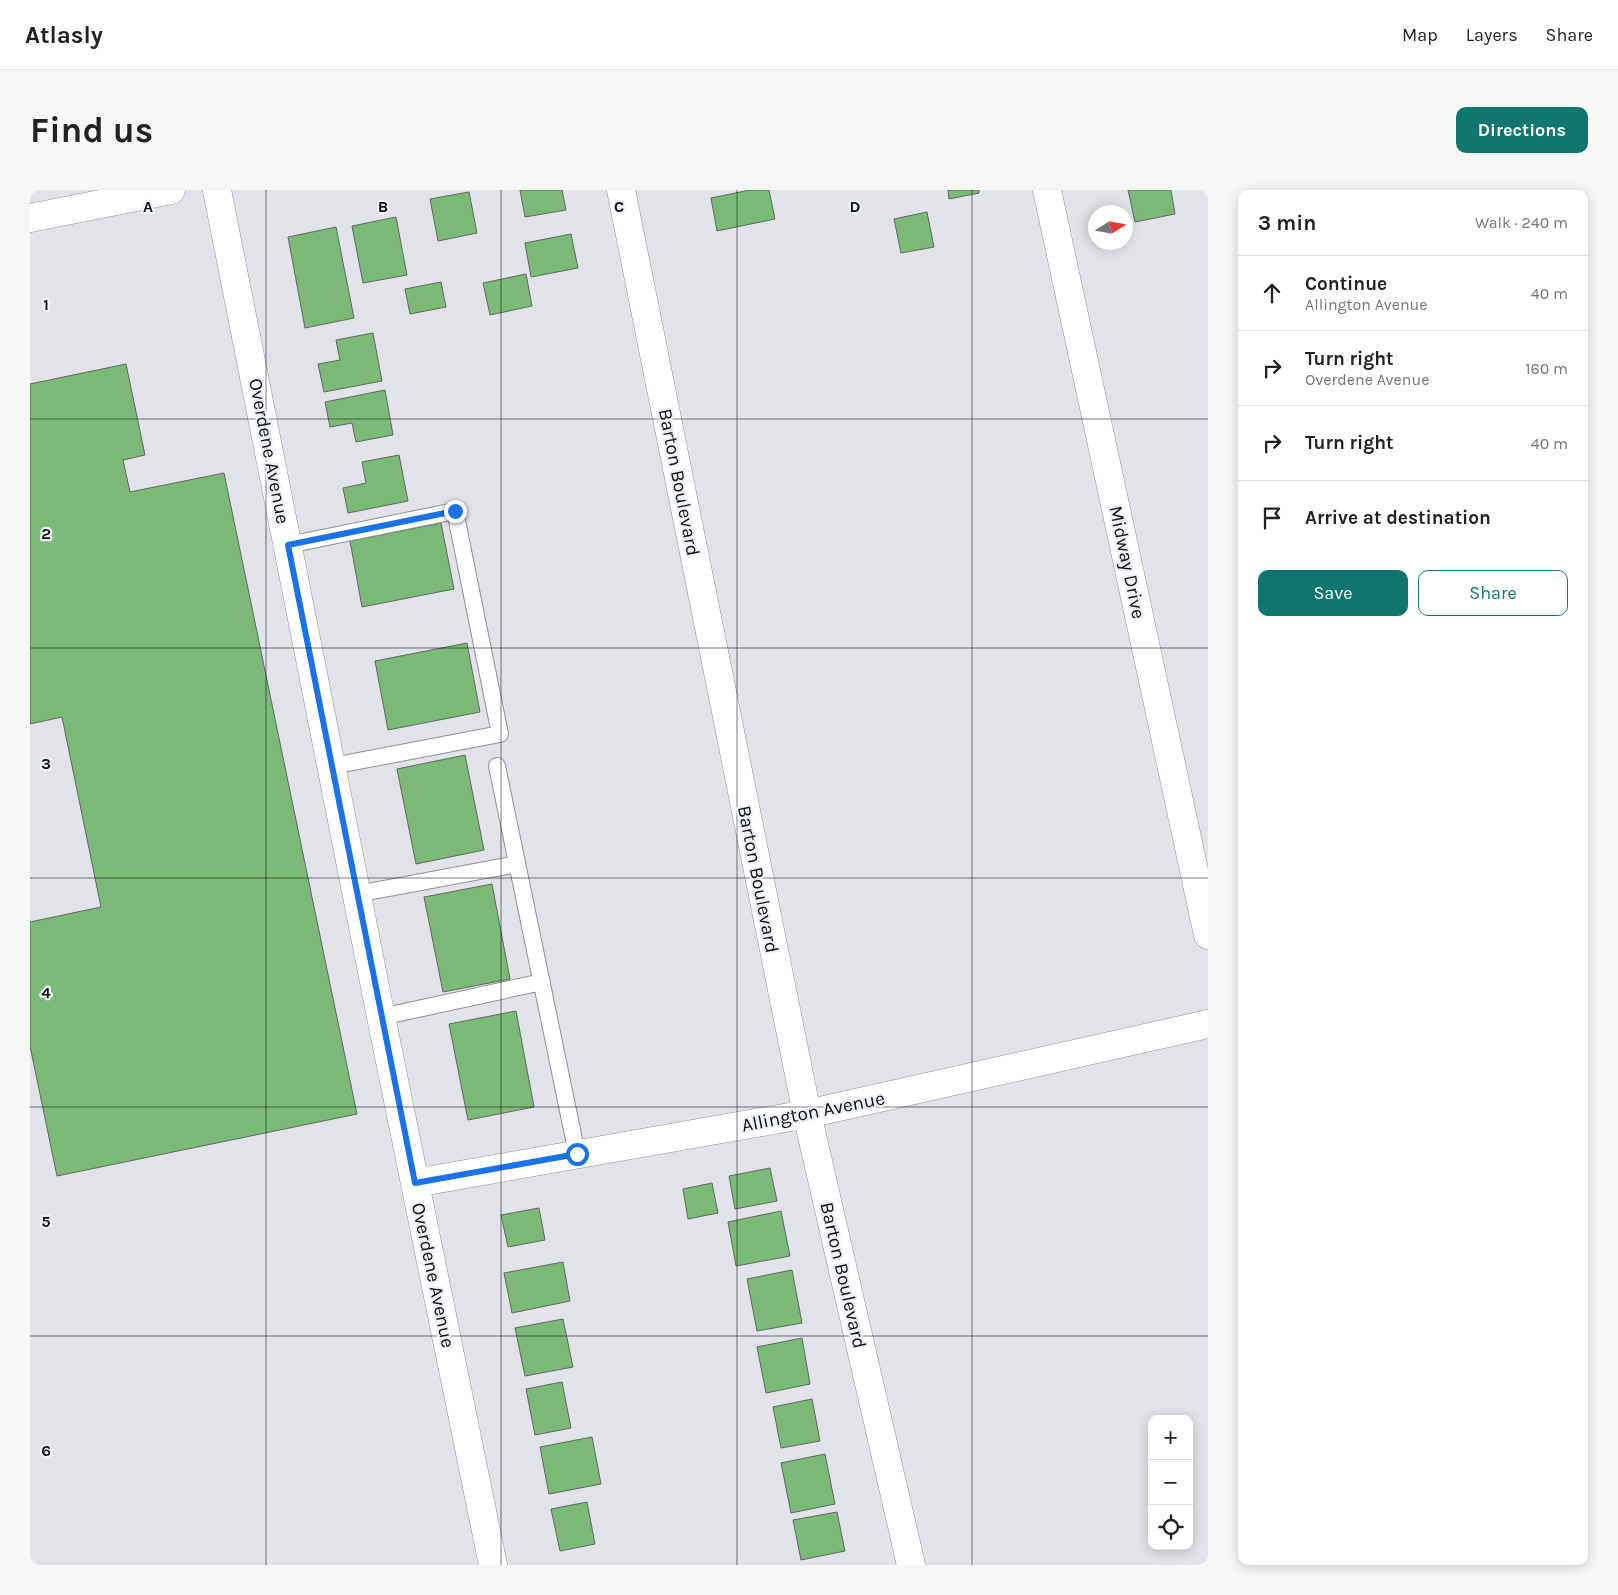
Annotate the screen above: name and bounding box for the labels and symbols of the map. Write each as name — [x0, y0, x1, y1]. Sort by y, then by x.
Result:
text: A — [143, 197, 153, 216]
text: B — [378, 197, 388, 216]
text: C — [614, 197, 624, 216]
text: D — [850, 197, 861, 216]
north arrow — [1088, 205, 1133, 250]
text: 1 — [43, 295, 49, 314]
street label: Overdene Avenue — [244, 377, 294, 526]
street label: Barton Boulevard — [654, 407, 704, 558]
route end — [444, 500, 467, 523]
street label: Midway Drive — [1104, 504, 1150, 621]
text: 2 — [41, 524, 51, 543]
text: 3 — [41, 754, 51, 773]
street label: Barton Boulevard — [733, 804, 783, 955]
text: 4 — [41, 983, 51, 1002]
street label: Allington Avenue — [740, 1087, 887, 1137]
route start — [566, 1143, 589, 1166]
street label: Barton Boulevard — [815, 1200, 871, 1351]
street label: Overdene Avenue — [407, 1201, 459, 1350]
text: 5 — [41, 1212, 51, 1231]
text: 6 — [41, 1441, 51, 1460]

